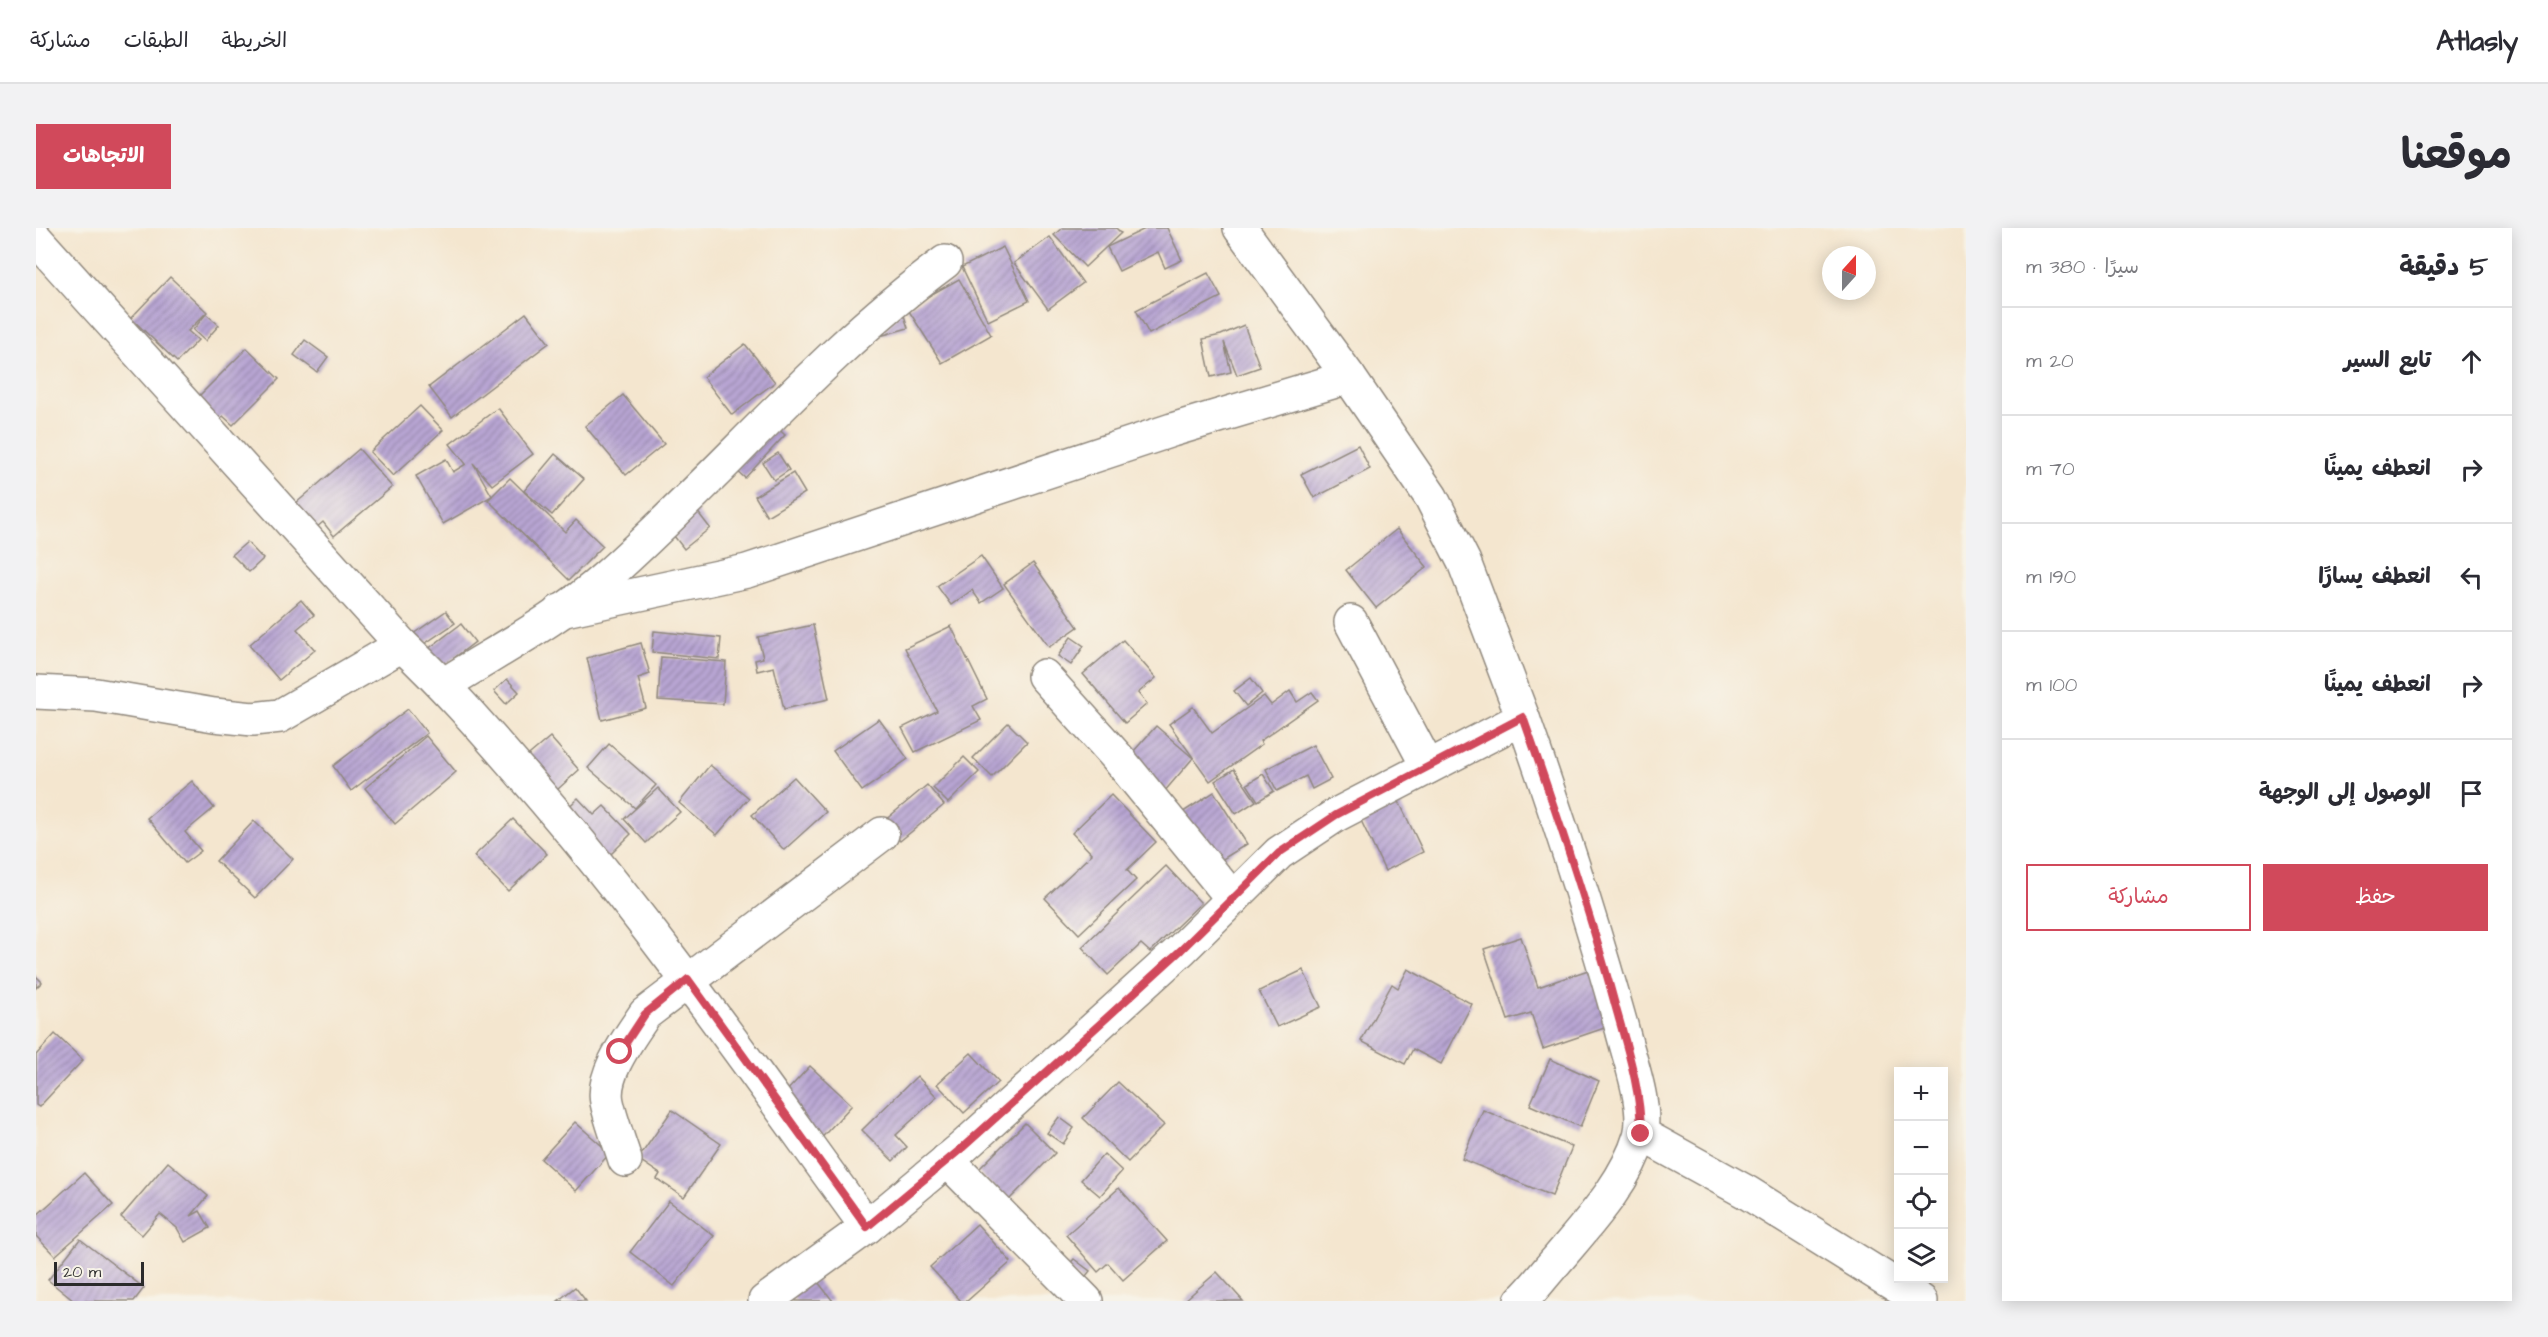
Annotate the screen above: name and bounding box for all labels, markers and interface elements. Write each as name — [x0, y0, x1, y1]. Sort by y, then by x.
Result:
text: Atlasly — [2436, 22, 2518, 61]
text: مشاركة — [30, 26, 91, 55]
text: الطبقات — [124, 26, 189, 55]
text: الخريطة — [222, 26, 287, 55]
button: الاتجاهات — [36, 124, 171, 189]
text: موقعنا — [2401, 127, 2512, 185]
north arrow — [1822, 246, 1876, 300]
text: 5 دقيقة — [2399, 249, 2488, 285]
text: سيرًا · 380 m — [2026, 253, 2139, 281]
text: تابع السير — [2344, 345, 2431, 376]
icon: ahead — [2455, 345, 2488, 378]
text: 20 m — [2026, 347, 2074, 375]
text: انعطف يمينًا — [2324, 453, 2431, 484]
icon: right — [2455, 453, 2488, 486]
text: 70 m — [2026, 455, 2075, 483]
text: انعطف يسارًا — [2318, 561, 2431, 592]
icon: left — [2455, 561, 2488, 594]
text: 190 m — [2026, 563, 2076, 591]
text: انعطف يمينًا — [2324, 669, 2431, 700]
icon: right — [2455, 669, 2488, 702]
text: 100 m — [2026, 671, 2077, 699]
text: الوصول إلى الوجهة — [2259, 777, 2431, 808]
icon: arrive — [2455, 777, 2488, 810]
button: مشاركة — [2026, 864, 2251, 931]
button: حفظ — [2263, 864, 2488, 931]
route start — [606, 1038, 632, 1064]
map controls — [1894, 1067, 1948, 1283]
button: + — [1894, 1067, 1948, 1121]
route end — [1627, 1120, 1653, 1146]
button: − — [1894, 1121, 1948, 1175]
button: locate — [1894, 1175, 1948, 1229]
button: layers — [1894, 1229, 1948, 1283]
scale bar — [54, 1259, 144, 1286]
text: 20 m — [63, 1261, 101, 1283]

